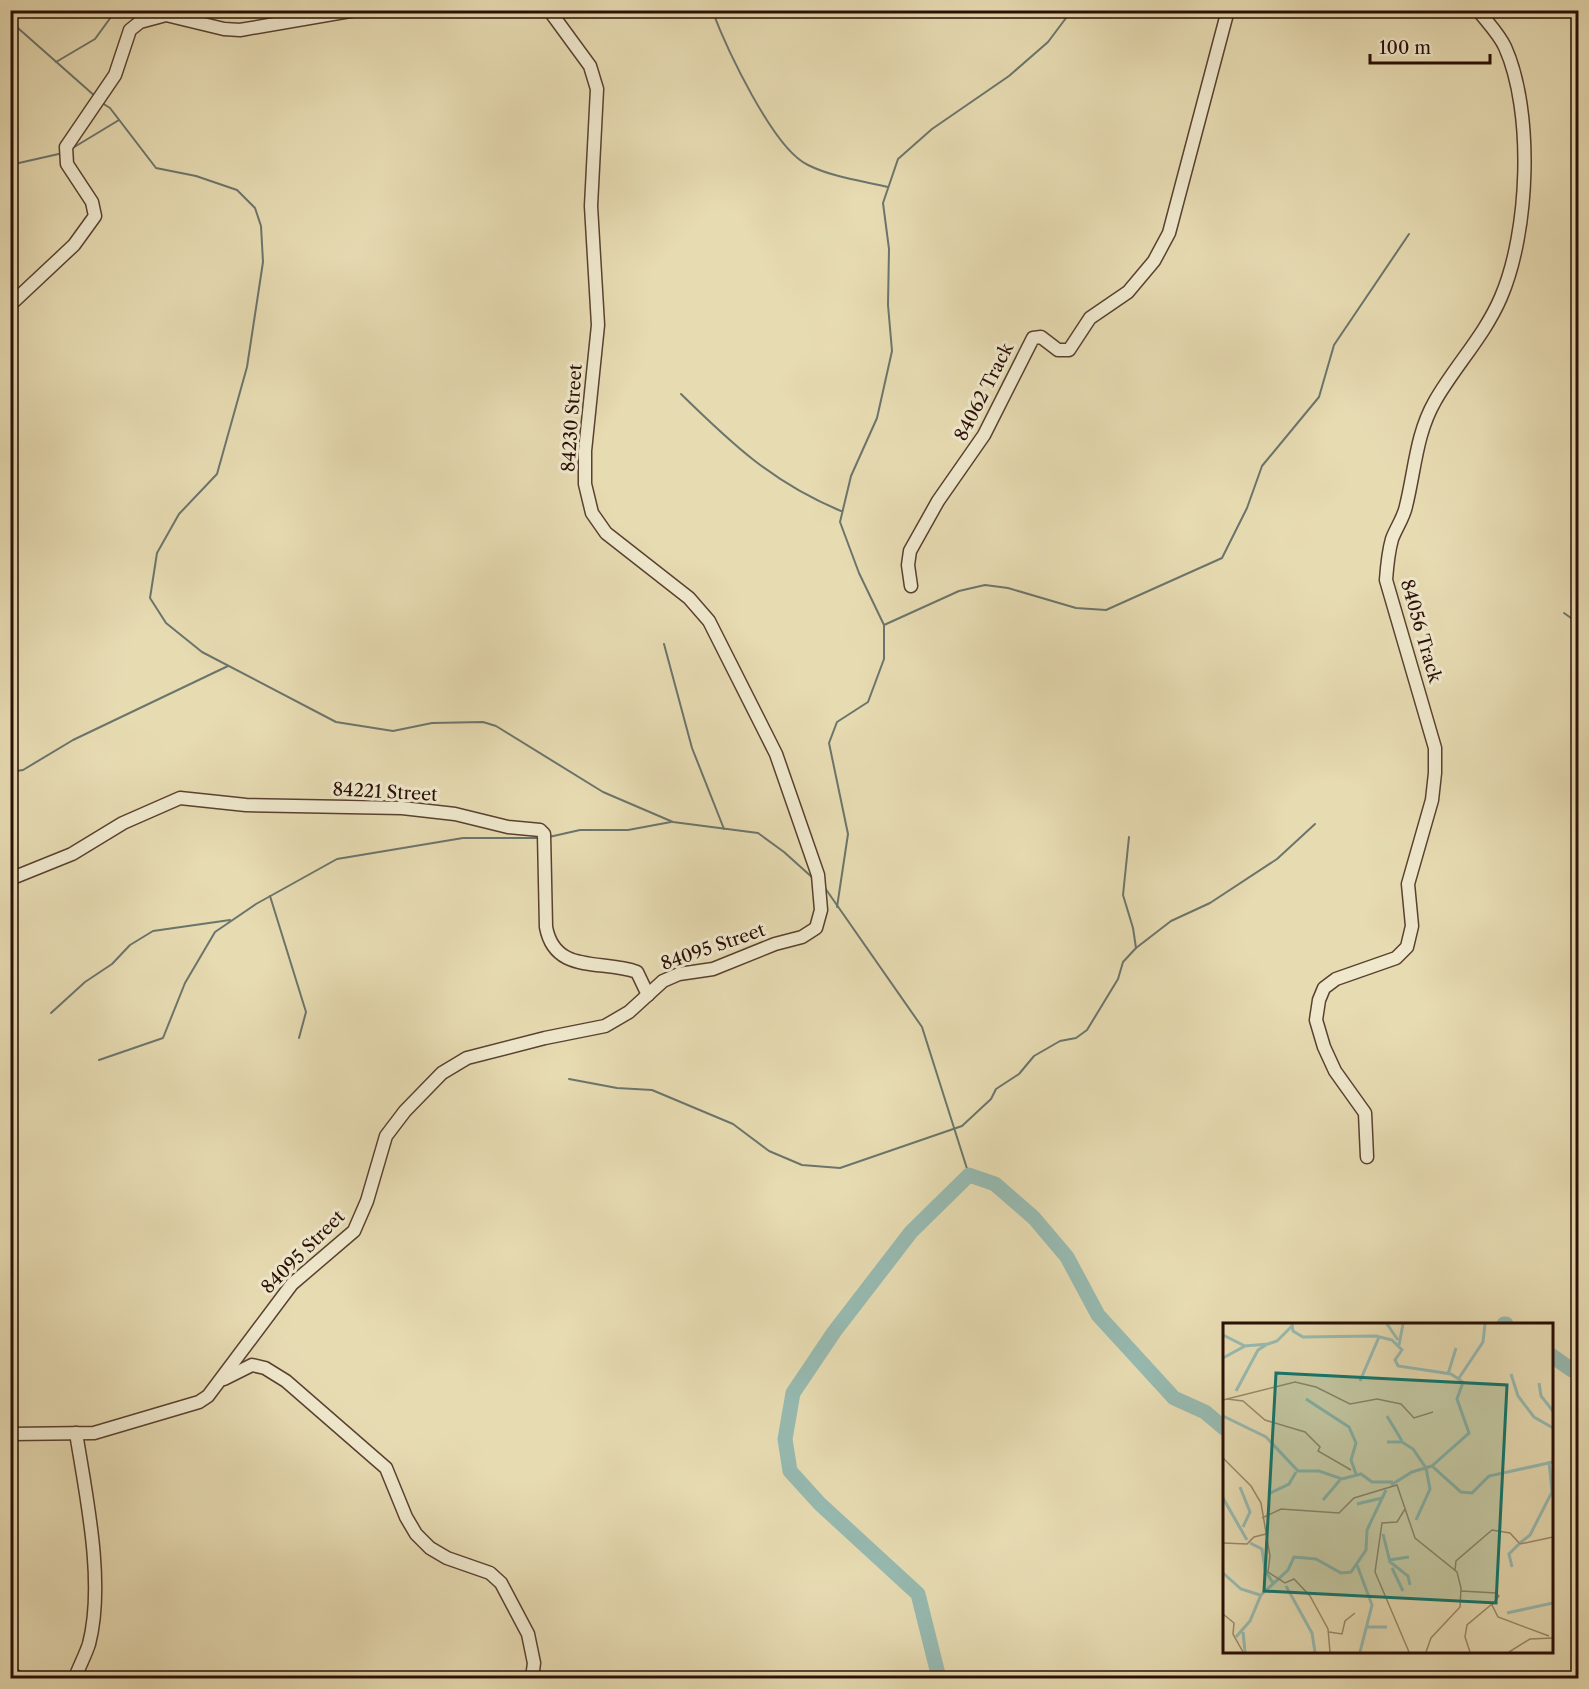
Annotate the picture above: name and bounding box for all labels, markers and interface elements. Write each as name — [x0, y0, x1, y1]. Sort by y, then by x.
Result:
scale bar — [1370, 27, 1490, 65]
text: 100 m — [1379, 37, 1431, 59]
street label: 84062 Track — [950, 338, 1019, 445]
street label: 84230 Street — [557, 362, 587, 473]
street label: 84056 Track — [1396, 577, 1447, 687]
street label: 84221 Street — [332, 778, 439, 806]
street label: 84095 Street — [658, 919, 769, 975]
street label: 84095 Street — [257, 1205, 350, 1298]
inset map — [1223, 1323, 1553, 1653]

